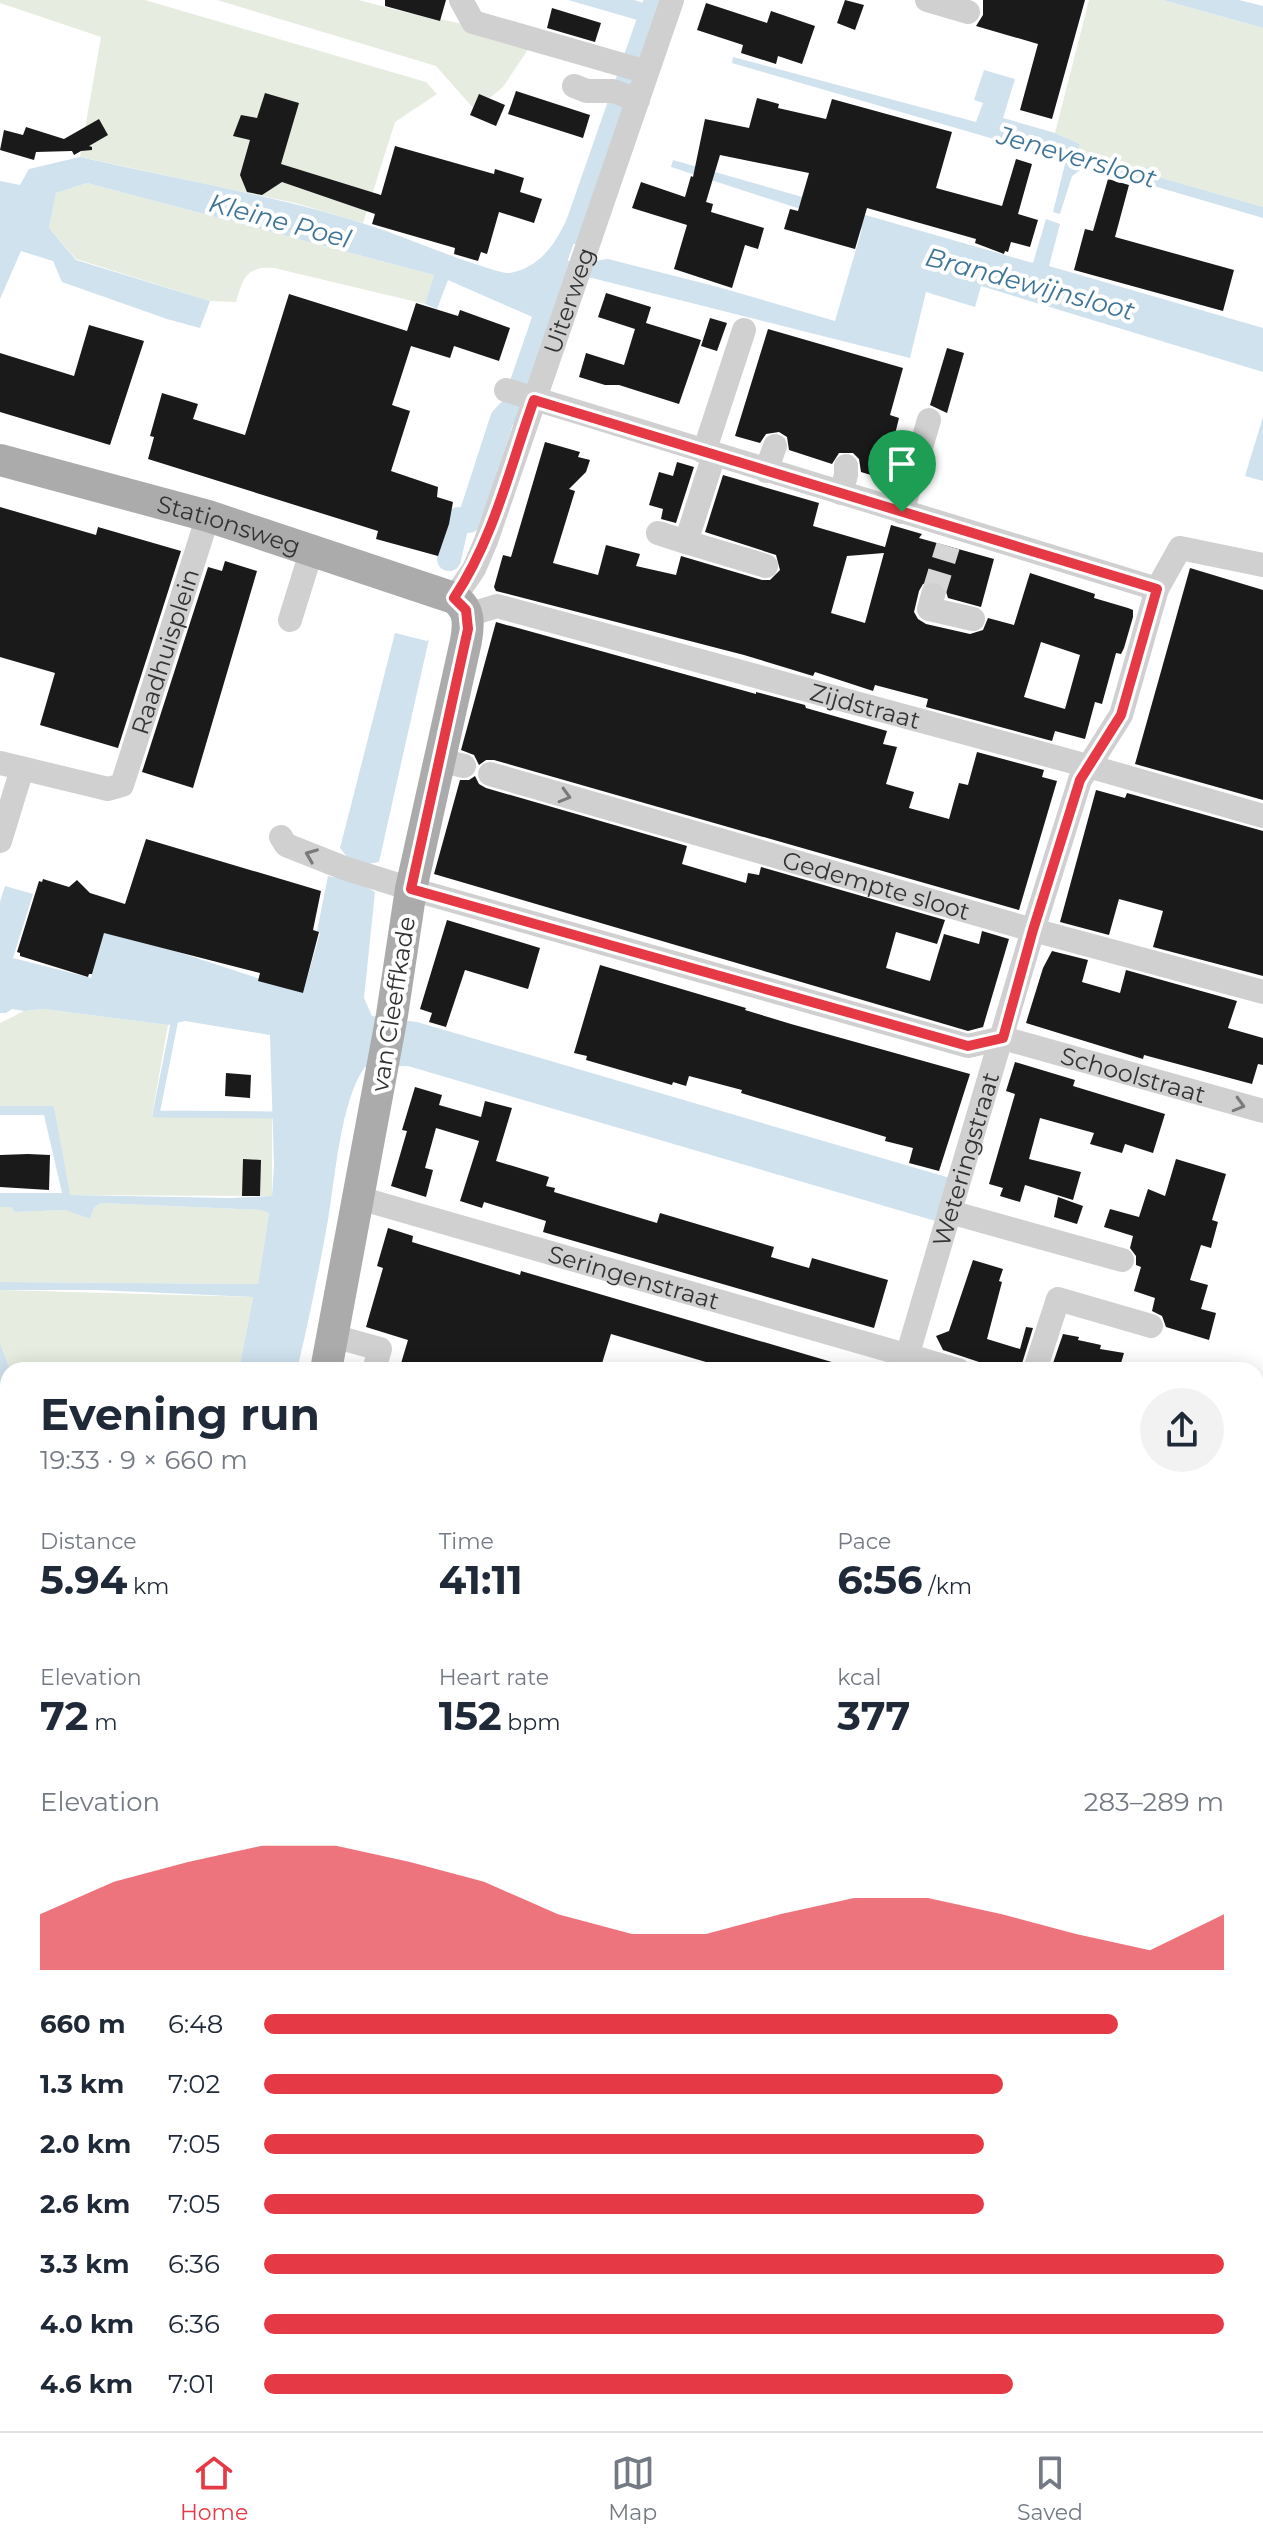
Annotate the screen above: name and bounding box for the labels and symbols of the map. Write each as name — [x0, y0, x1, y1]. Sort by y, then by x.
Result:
water label: Jeneversloot — [993, 119, 1161, 195]
water label: Kleine Poel — [206, 187, 354, 255]
water label: Brandewijnsloot — [922, 241, 1139, 327]
street label: Uiterweg — [537, 243, 600, 358]
pin — [868, 430, 936, 512]
street label: Stationsweg — [154, 489, 305, 560]
street label: Raadhuisplein — [125, 565, 205, 738]
street label: Zijdstraat — [807, 677, 924, 735]
one-way arrow — [558, 787, 572, 803]
street label: Gedempte sloot — [779, 844, 974, 926]
one-way arrow — [305, 848, 319, 865]
street label: van Cleeffkade — [365, 914, 421, 1094]
street label: Schoolstraat — [1058, 1040, 1209, 1109]
street label: Weteringstraat — [926, 1068, 1005, 1250]
one-way arrow — [1232, 1095, 1246, 1112]
street label: Seringenstraat — [545, 1239, 723, 1315]

